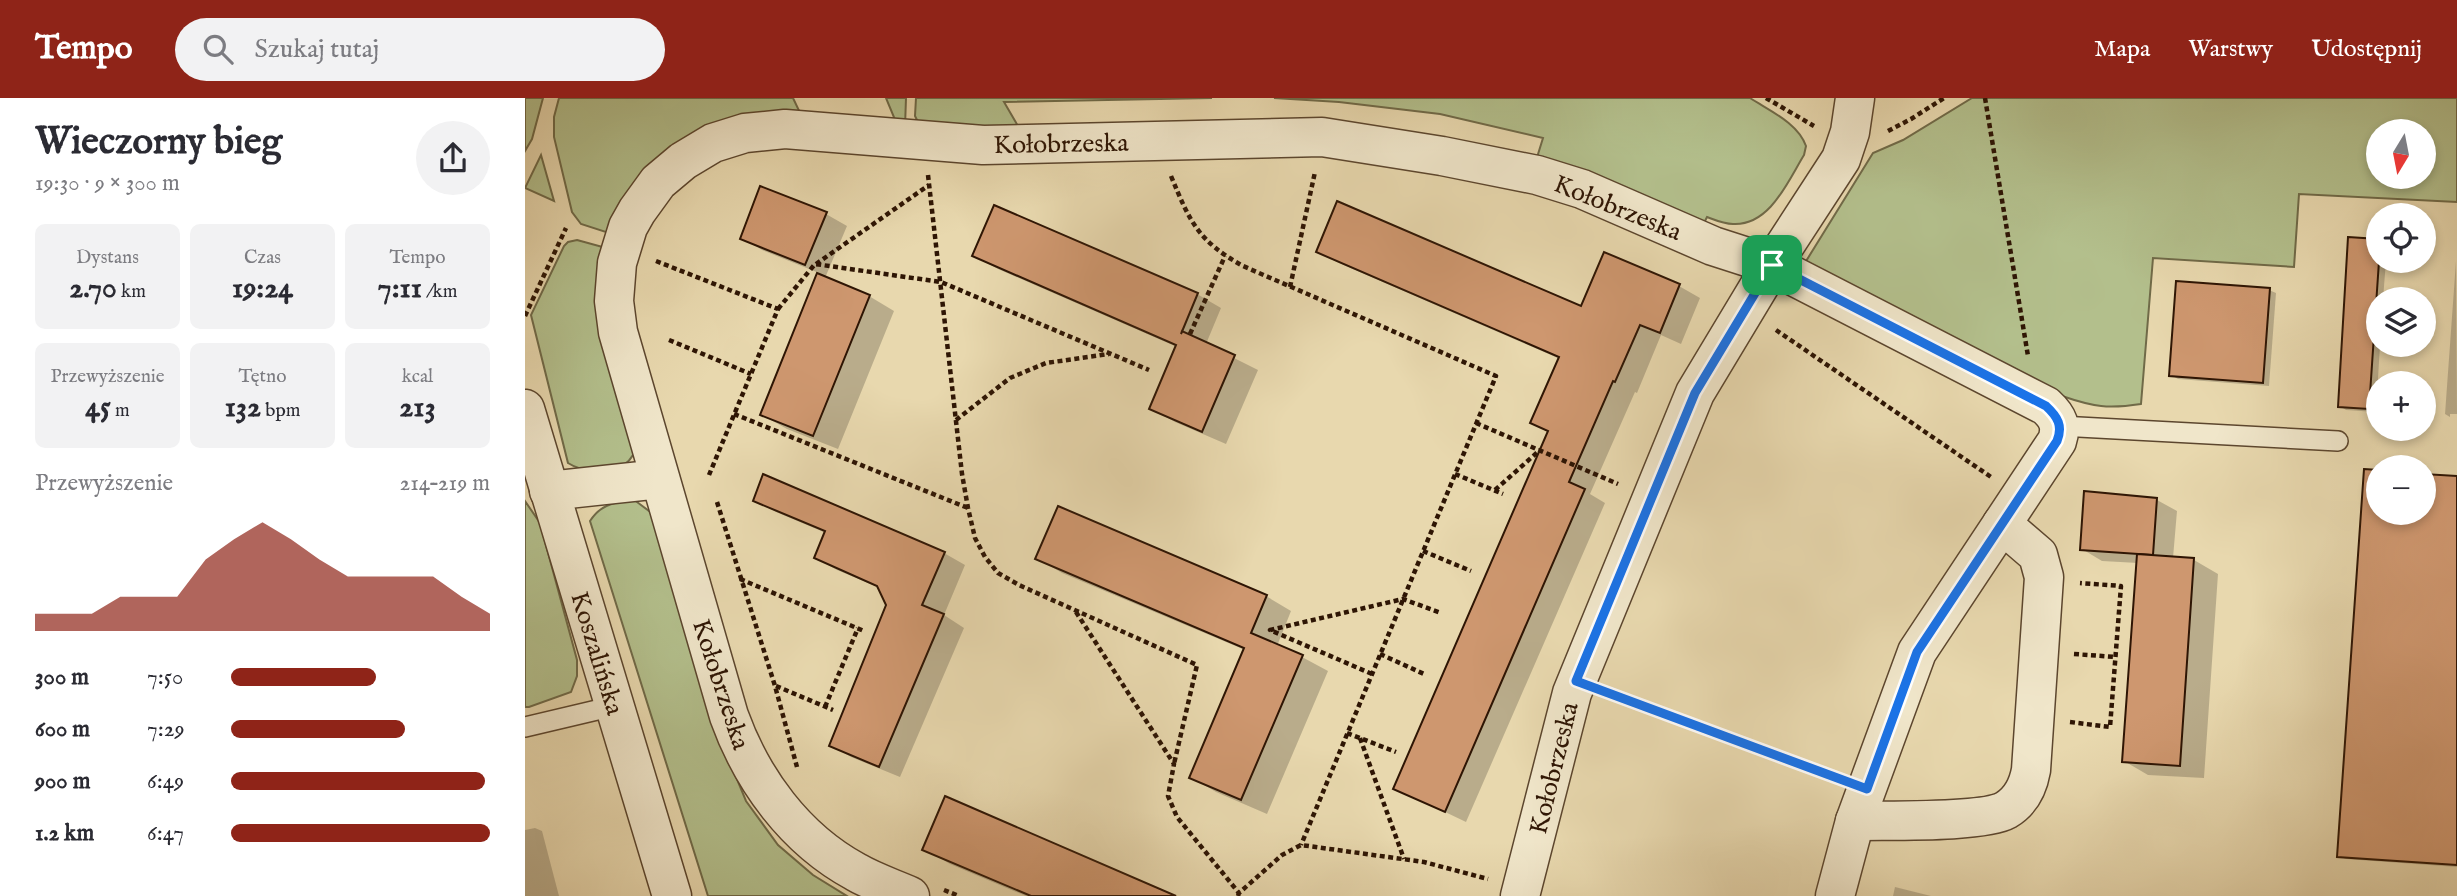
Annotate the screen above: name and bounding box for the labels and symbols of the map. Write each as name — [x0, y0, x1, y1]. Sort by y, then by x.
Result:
north arrow — [2366, 119, 2436, 189]
street label: Kołobrzeska — [993, 127, 1130, 162]
street label: Kołobrzeska — [1549, 168, 1687, 249]
pin — [1742, 235, 1802, 295]
street label: Koszalińska — [562, 588, 631, 720]
street label: Kołobrzeska — [684, 615, 757, 755]
street label: Kołobrzeska — [1522, 698, 1587, 838]

